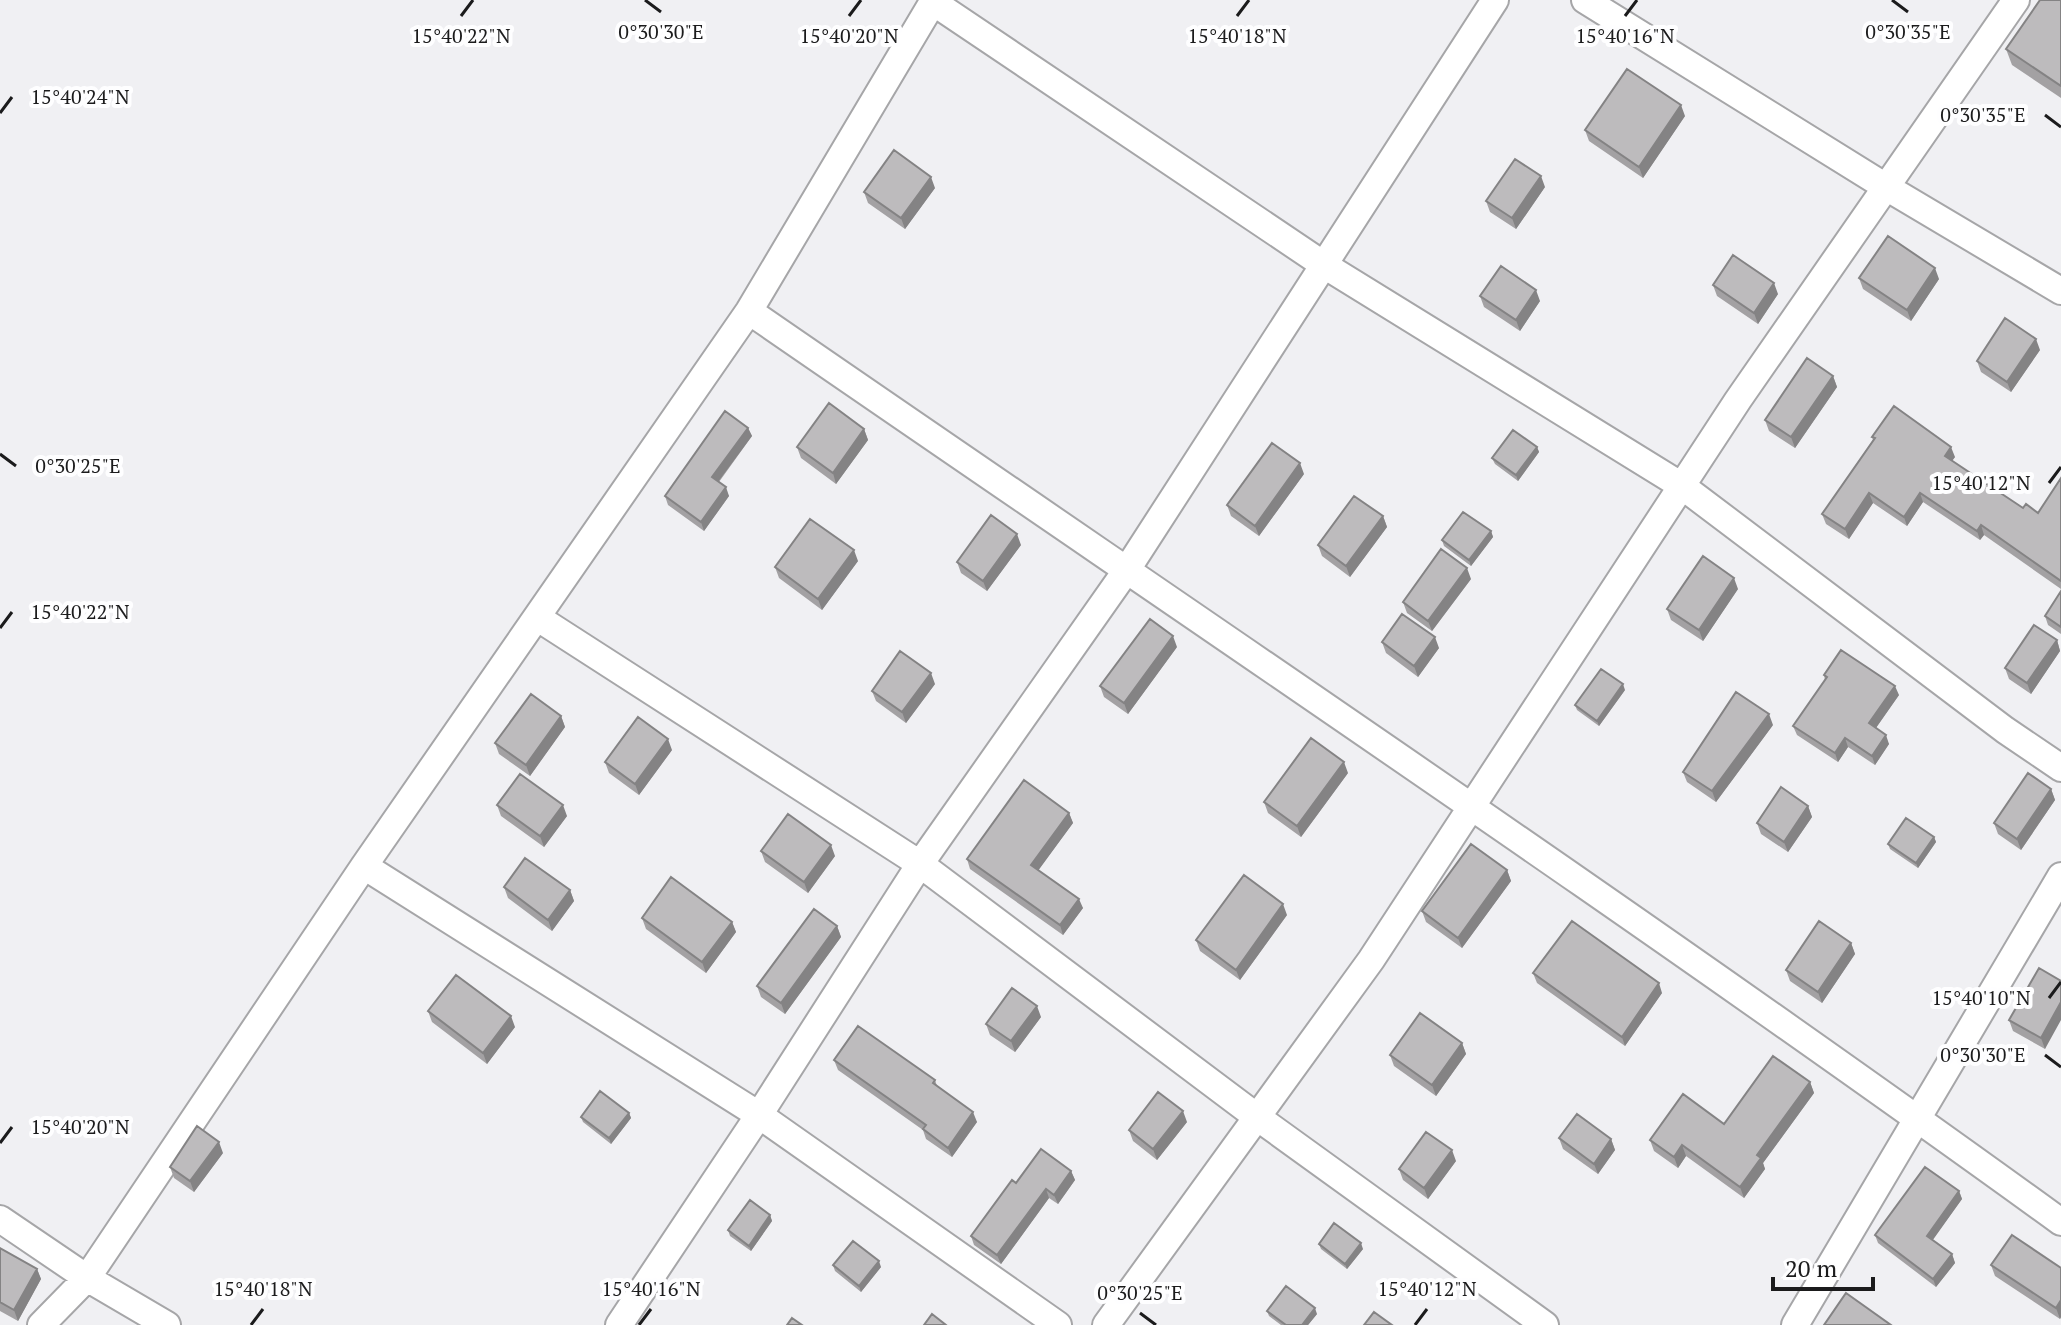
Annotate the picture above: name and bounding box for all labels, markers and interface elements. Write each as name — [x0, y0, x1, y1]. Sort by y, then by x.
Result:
text: 0°30'30"E — [618, 18, 704, 45]
text: 0°30'35"E — [1865, 18, 1951, 45]
text: 15°40'22"N — [411, 22, 511, 49]
text: 15°40'20"N — [799, 22, 899, 49]
text: 15°40'18"N — [1187, 22, 1287, 49]
text: 15°40'16"N — [1575, 22, 1675, 49]
text: 15°40'24"N — [30, 83, 130, 110]
text: 0°30'35"E — [1940, 101, 2026, 128]
text: 0°30'25"E — [35, 452, 121, 479]
text: 15°40'12"N — [1931, 469, 2031, 496]
text: 15°40'22"N — [30, 598, 130, 625]
text: 15°40'10"N — [1931, 984, 2031, 1011]
text: 0°30'30"E — [1940, 1041, 2026, 1068]
text: 15°40'20"N — [30, 1113, 130, 1140]
scale bar — [1773, 1241, 1873, 1291]
text: 20 m — [1785, 1252, 1837, 1284]
text: 15°40'18"N — [213, 1275, 313, 1302]
text: 15°40'16"N — [601, 1275, 701, 1302]
text: 15°40'12"N — [1377, 1275, 1477, 1302]
text: 0°30'25"E — [1097, 1279, 1183, 1306]

